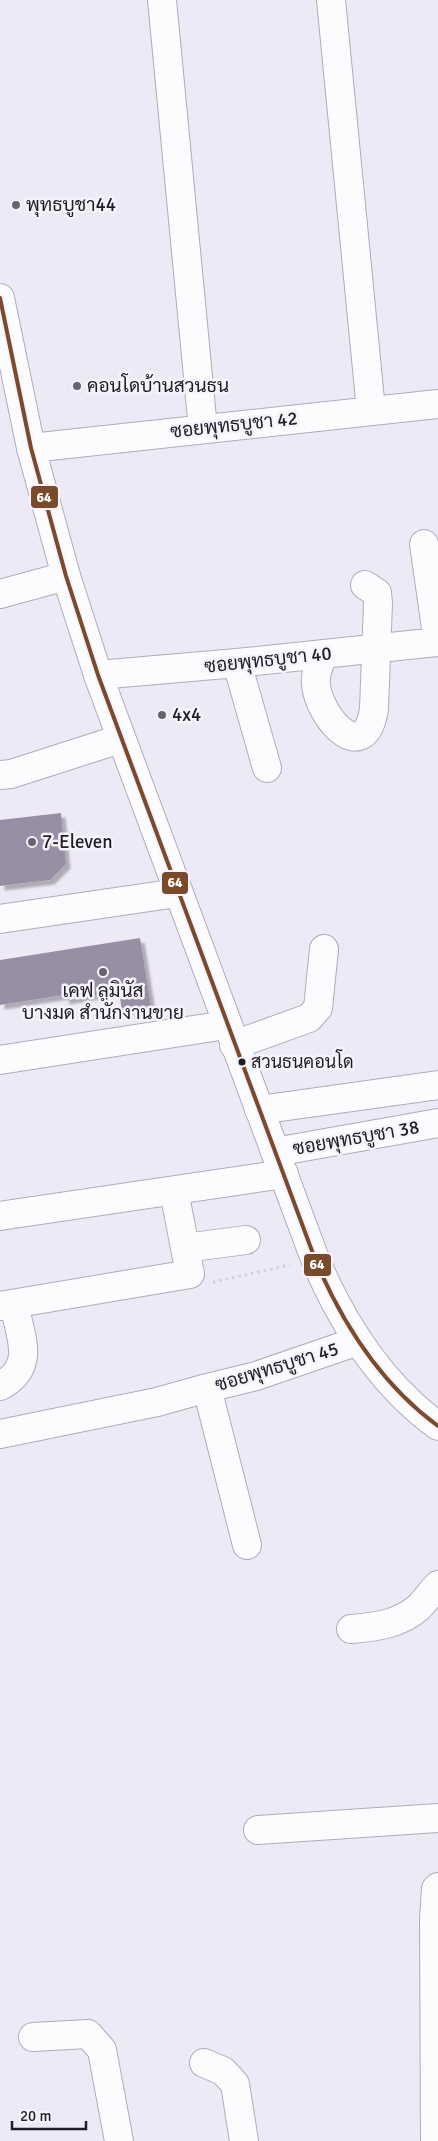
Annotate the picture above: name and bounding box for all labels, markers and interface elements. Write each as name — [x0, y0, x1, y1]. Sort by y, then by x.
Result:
place label: พุทธบูชา44 — [26, 193, 116, 218]
marker: พุทธบูชา44 — [10, 199, 22, 211]
place label: คอนโดบ้านสวนธน — [87, 373, 229, 398]
marker: คอนโดบ้านสวนธน — [71, 380, 83, 392]
street label: ซอยพุทธบูชา 42 — [169, 406, 299, 445]
line badge: 64 — [30, 485, 59, 509]
text: 64 — [36, 489, 52, 506]
street label: ซอยพุทธบูชา 40 — [203, 641, 333, 680]
place label: 4x4 — [172, 703, 201, 727]
marker: 4x4 — [156, 709, 168, 721]
place label: 7-Eleven — [42, 830, 113, 854]
marker: 7-Eleven — [26, 836, 38, 848]
line badge: 64 — [161, 871, 189, 895]
text: 64 — [167, 874, 183, 891]
marker: เคฟ ลูมินัส บางมด สำนักงานขาย — [97, 966, 109, 978]
place label: เคฟ ลูมินัส บางมด สำนักงานขาย — [22, 979, 184, 1025]
place label: สวนธนคอนโด — [251, 1049, 354, 1073]
marker: สวนธนคอนโด — [237, 1057, 247, 1067]
street label: ซอยพุทธบูชา 38 — [291, 1115, 421, 1162]
line badge: 64 — [303, 1253, 332, 1277]
text: 64 — [309, 1256, 325, 1273]
street label: ซอยพุทธบูชา 45 — [212, 1337, 342, 1398]
scale bar — [12, 2098, 86, 2130]
text: 20 m — [20, 2107, 51, 2125]

